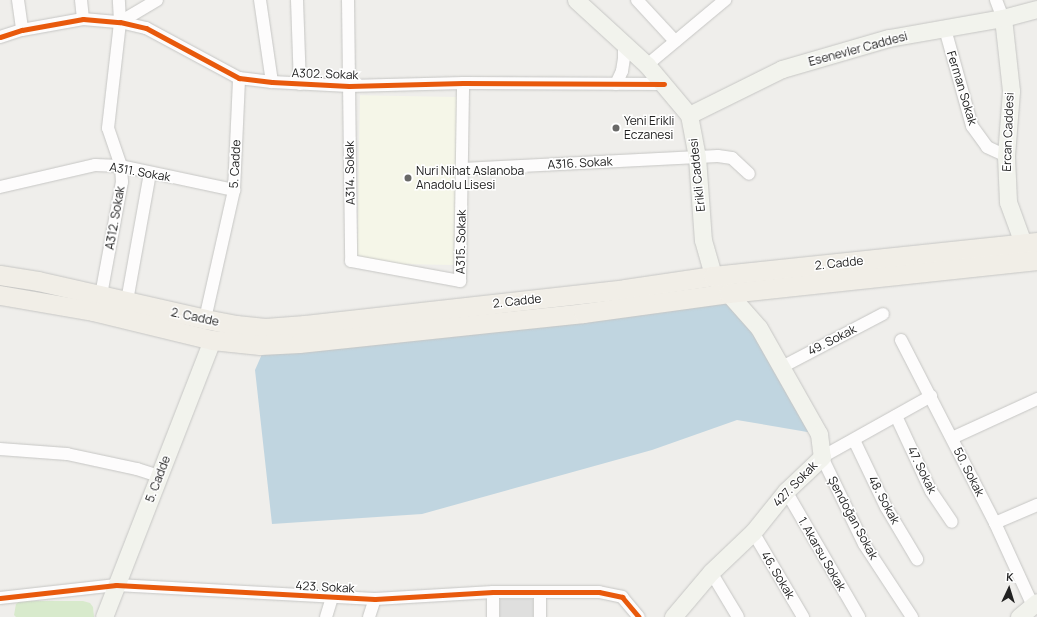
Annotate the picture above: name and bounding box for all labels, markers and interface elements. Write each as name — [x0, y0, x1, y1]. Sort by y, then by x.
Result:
street label: Esenevler Caddesi — [807, 29, 909, 69]
street label: Ferman Sokak — [944, 49, 980, 127]
street label: A302. Sokak — [291, 66, 359, 82]
street label: Ercan Caddesi — [999, 92, 1017, 172]
place label: Yeni Erikli Eczanesi — [624, 114, 674, 142]
marker: Yeni Erikli Eczanesi — [611, 123, 621, 133]
street label: Erikli Caddesi — [686, 138, 708, 212]
street label: 5. Cadde — [227, 139, 243, 189]
street label: A314. Sokak — [342, 141, 358, 205]
street label: A316. Sokak — [547, 154, 613, 172]
street label: A311. Sokak — [108, 160, 172, 184]
place label: Nuri Nihat Aslanoba Anadolu Lisesi — [416, 164, 524, 192]
marker: Nuri Nihat Aslanoba Anadolu Lisesi — [403, 173, 413, 183]
street label: A312. Sokak — [102, 185, 128, 251]
street label: A315. Sokak — [453, 210, 469, 274]
street label: 2. Cadde — [814, 253, 864, 273]
street label: 2. Cadde — [492, 291, 542, 311]
street label: 2. Cadde — [170, 305, 220, 329]
street label: 49. Sokak — [805, 322, 859, 358]
street label: 47. Sokak — [904, 444, 940, 496]
street label: 50. Sokak — [951, 445, 987, 499]
street label: 5. Cadde — [143, 454, 173, 504]
street label: 427. Sokak — [770, 458, 820, 510]
street label: 48. Sokak — [865, 473, 903, 527]
street label: Şendoğan Sokak — [825, 474, 881, 562]
street label: 1. Akarsu Sokak — [795, 515, 849, 593]
street label: 46. Sokak — [758, 549, 798, 601]
north arrow — [989, 569, 1029, 609]
text: K — [1006, 569, 1014, 584]
street label: 423. Sokak — [295, 578, 355, 596]

